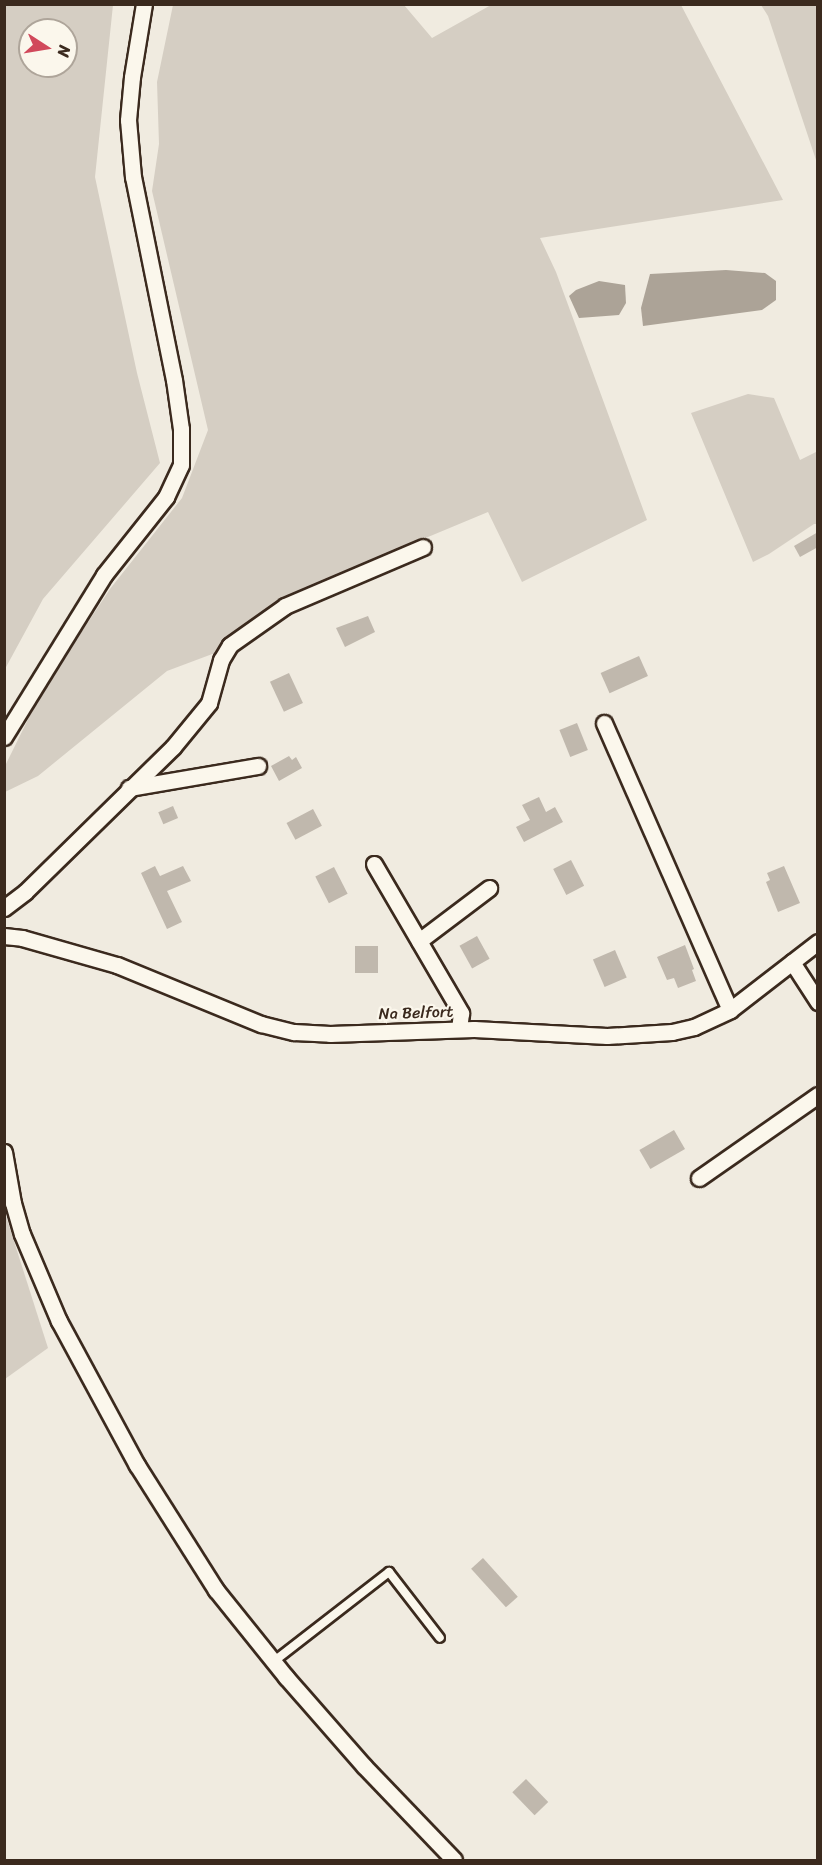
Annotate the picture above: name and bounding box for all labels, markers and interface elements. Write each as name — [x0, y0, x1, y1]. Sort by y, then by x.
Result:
north arrow — [18, 18, 78, 78]
text: N — [49, 43, 79, 60]
street label: Na Belfort — [378, 1002, 454, 1024]

